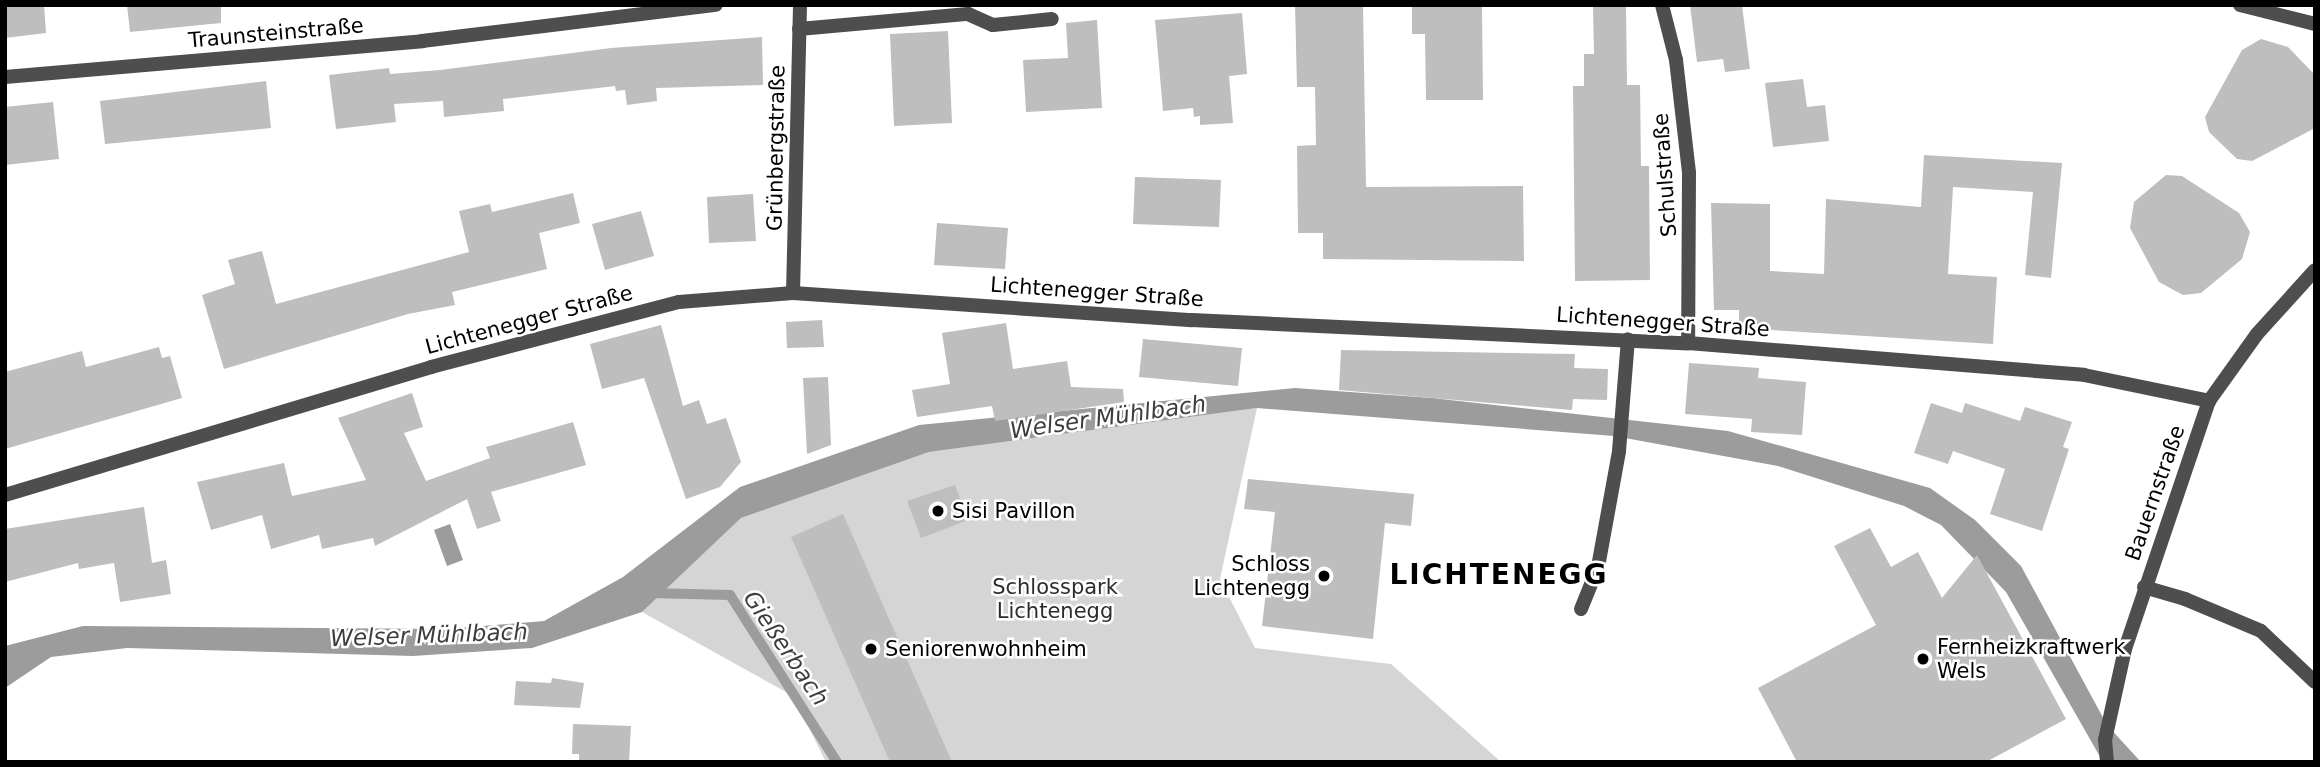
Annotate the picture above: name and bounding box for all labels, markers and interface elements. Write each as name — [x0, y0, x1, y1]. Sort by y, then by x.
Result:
street label: Traunsteinstraße — [187, 13, 365, 53]
street label: Grünbergstraße — [762, 65, 790, 231]
street label: Schulstraße — [1648, 112, 1682, 238]
street label: Lichtenegger Straße — [989, 272, 1205, 312]
street label: Lichtenegger Straße — [422, 280, 636, 360]
street label: Lichtenegger Straße — [1555, 302, 1771, 342]
water label: Welser Mühlbach — [1008, 390, 1208, 444]
street label: Bauernstraße — [2120, 422, 2190, 564]
place label: Sisi Pavillon — [952, 498, 1075, 524]
marker: Sisi Pavillon — [930, 503, 946, 519]
place label: Schloss Lichtenegg — [1194, 551, 1310, 601]
district label: LICHTENEGG — [1391, 558, 1607, 592]
marker: Schloss Lichtenegg — [1316, 568, 1332, 584]
park label: Schlosspark Lichtenegg — [992, 574, 1118, 624]
water label: Gießerbach — [738, 585, 834, 711]
water label: Welser Mühlbach — [330, 618, 528, 652]
place label: Fernheizkraftwerk Wels — [1937, 634, 2125, 684]
place label: Seniorenwohnheim — [885, 636, 1087, 662]
marker: Seniorenwohnheim — [863, 641, 879, 657]
marker: Fernheizkraftwerk Wels — [1915, 651, 1931, 667]

